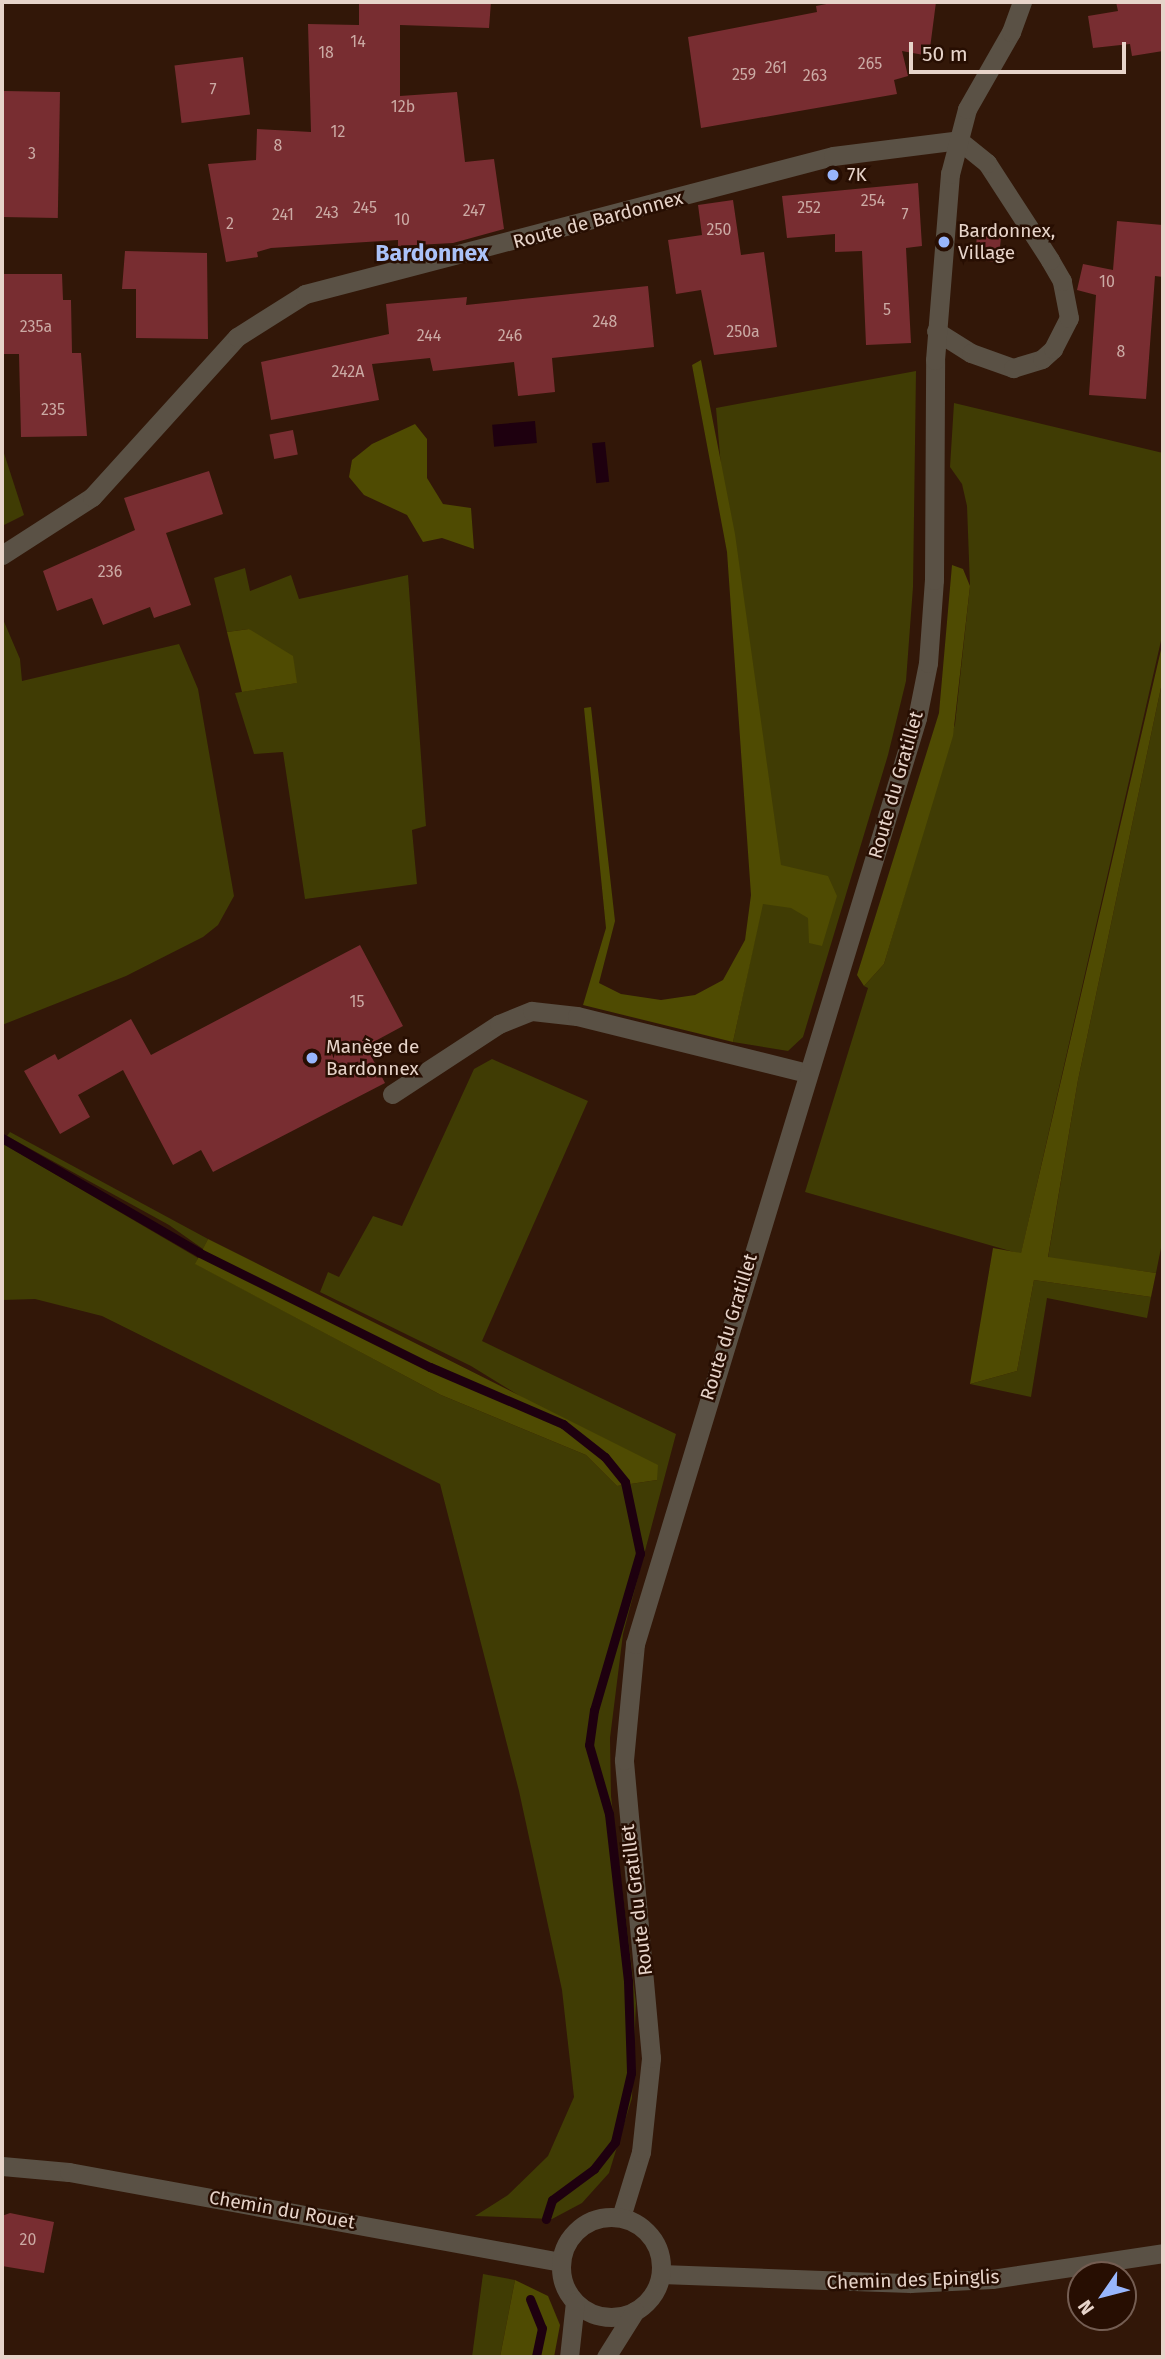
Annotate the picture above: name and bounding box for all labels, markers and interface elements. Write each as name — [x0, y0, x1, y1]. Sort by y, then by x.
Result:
scale bar — [913, 28, 1130, 72]
house number: 14 — [350, 32, 366, 52]
text: 50 m — [922, 41, 968, 67]
house number: 18 — [318, 43, 334, 63]
house number: 265 — [858, 54, 882, 74]
house number: 261 — [765, 58, 787, 78]
house number: 259 — [732, 65, 756, 85]
house number: 263 — [803, 66, 827, 86]
house number: 7 — [209, 80, 217, 100]
house number: 12b — [391, 97, 415, 117]
house number: 12 — [331, 122, 345, 142]
house number: 8 — [274, 136, 282, 156]
house number: 3 — [28, 144, 36, 164]
place label: 7K — [847, 164, 867, 186]
marker: 7K — [825, 167, 841, 183]
street label: Route de Bardonnex — [511, 186, 685, 254]
house number: 254 — [861, 191, 885, 211]
house number: 245 — [353, 198, 377, 218]
house number: 252 — [797, 198, 821, 218]
house number: 247 — [463, 201, 485, 221]
house number: 243 — [315, 203, 339, 223]
house number: 241 — [272, 205, 294, 225]
house number: 7 — [901, 205, 909, 225]
house number: 10 — [394, 210, 410, 230]
house number: 2 — [226, 214, 234, 234]
house number: 250 — [707, 220, 731, 240]
place label: Bardonnex, Village — [958, 220, 1055, 264]
marker: Bardonnex, Village — [936, 234, 952, 250]
district label: Bardonnex — [375, 239, 489, 267]
house number: 10 — [1099, 272, 1115, 292]
house number: 5 — [883, 300, 891, 320]
house number: 248 — [593, 312, 617, 332]
house number: 235a — [20, 317, 52, 337]
house number: 250a — [726, 322, 760, 342]
house number: 244 — [417, 326, 441, 346]
house number: 246 — [498, 326, 522, 346]
house number: 8 — [1117, 342, 1125, 362]
house number: 242A — [332, 362, 364, 382]
house number: 235 — [41, 400, 65, 420]
house number: 236 — [98, 562, 122, 582]
street label: Route du Gratillet — [864, 709, 928, 861]
house number: 15 — [350, 992, 364, 1012]
place label: Manège de Bardonnex — [326, 1036, 419, 1080]
marker: Manège de Bardonnex — [304, 1050, 320, 1066]
street label: Route du Gratillet — [696, 1251, 762, 1403]
street label: Route du Gratillet — [616, 1823, 658, 1977]
street label: Chemin du Rouet — [207, 2186, 357, 2234]
house number: 20 — [20, 2230, 36, 2250]
north arrow — [1067, 2261, 1137, 2331]
street label: Chemin des Epinglis — [826, 2266, 1000, 2294]
text: N — [1073, 2295, 1099, 2319]

